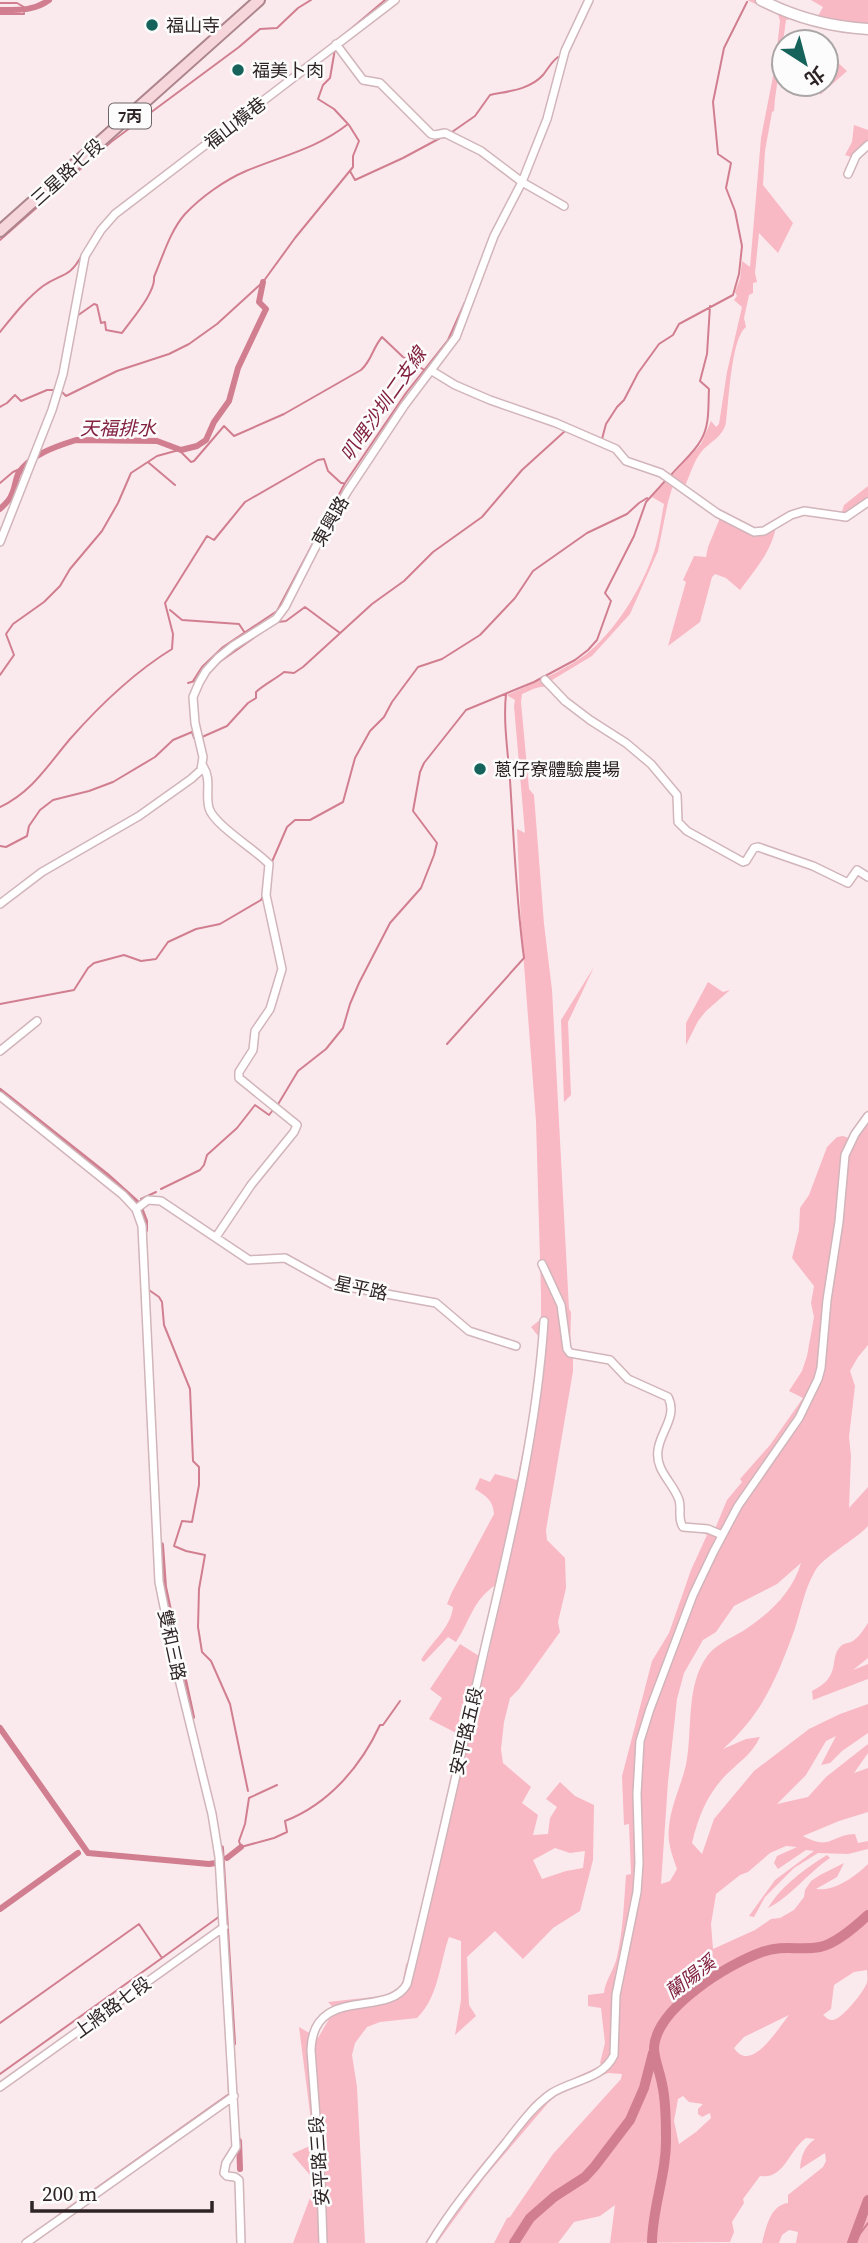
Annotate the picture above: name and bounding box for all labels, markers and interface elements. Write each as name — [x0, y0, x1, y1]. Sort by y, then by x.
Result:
place label: 福山寺 — [166, 13, 220, 38]
marker: 福山寺 — [144, 17, 160, 33]
north arrow — [770, 28, 840, 98]
place label: 福美卜肉 — [252, 58, 324, 83]
text: 北 — [800, 61, 830, 93]
marker: 福美卜肉 — [230, 62, 246, 78]
street label: 福山橫巷 — [199, 91, 271, 155]
road number: 7丙 — [109, 104, 151, 128]
street label: 三星路七段 — [25, 133, 109, 211]
water label: 叭哩沙圳二支線 — [334, 340, 433, 466]
water label: 天福排水 — [80, 415, 157, 441]
street label: 東興路 — [306, 491, 354, 551]
place label: 蔥仔寮體驗農場 — [494, 757, 620, 782]
marker: 蔥仔寮體驗農場 — [472, 761, 488, 777]
street label: 星平路 — [332, 1270, 390, 1306]
street label: 雙和三路 — [152, 1607, 192, 1683]
street label: 安平路五段 — [444, 1684, 488, 1778]
water label: 蘭陽溪 — [659, 1948, 723, 2005]
street label: 上將路七段 — [68, 1970, 156, 2044]
street label: 安平路三段 — [303, 2115, 335, 2207]
scale bar — [32, 2170, 212, 2214]
text: 200 m — [42, 2179, 97, 2208]

